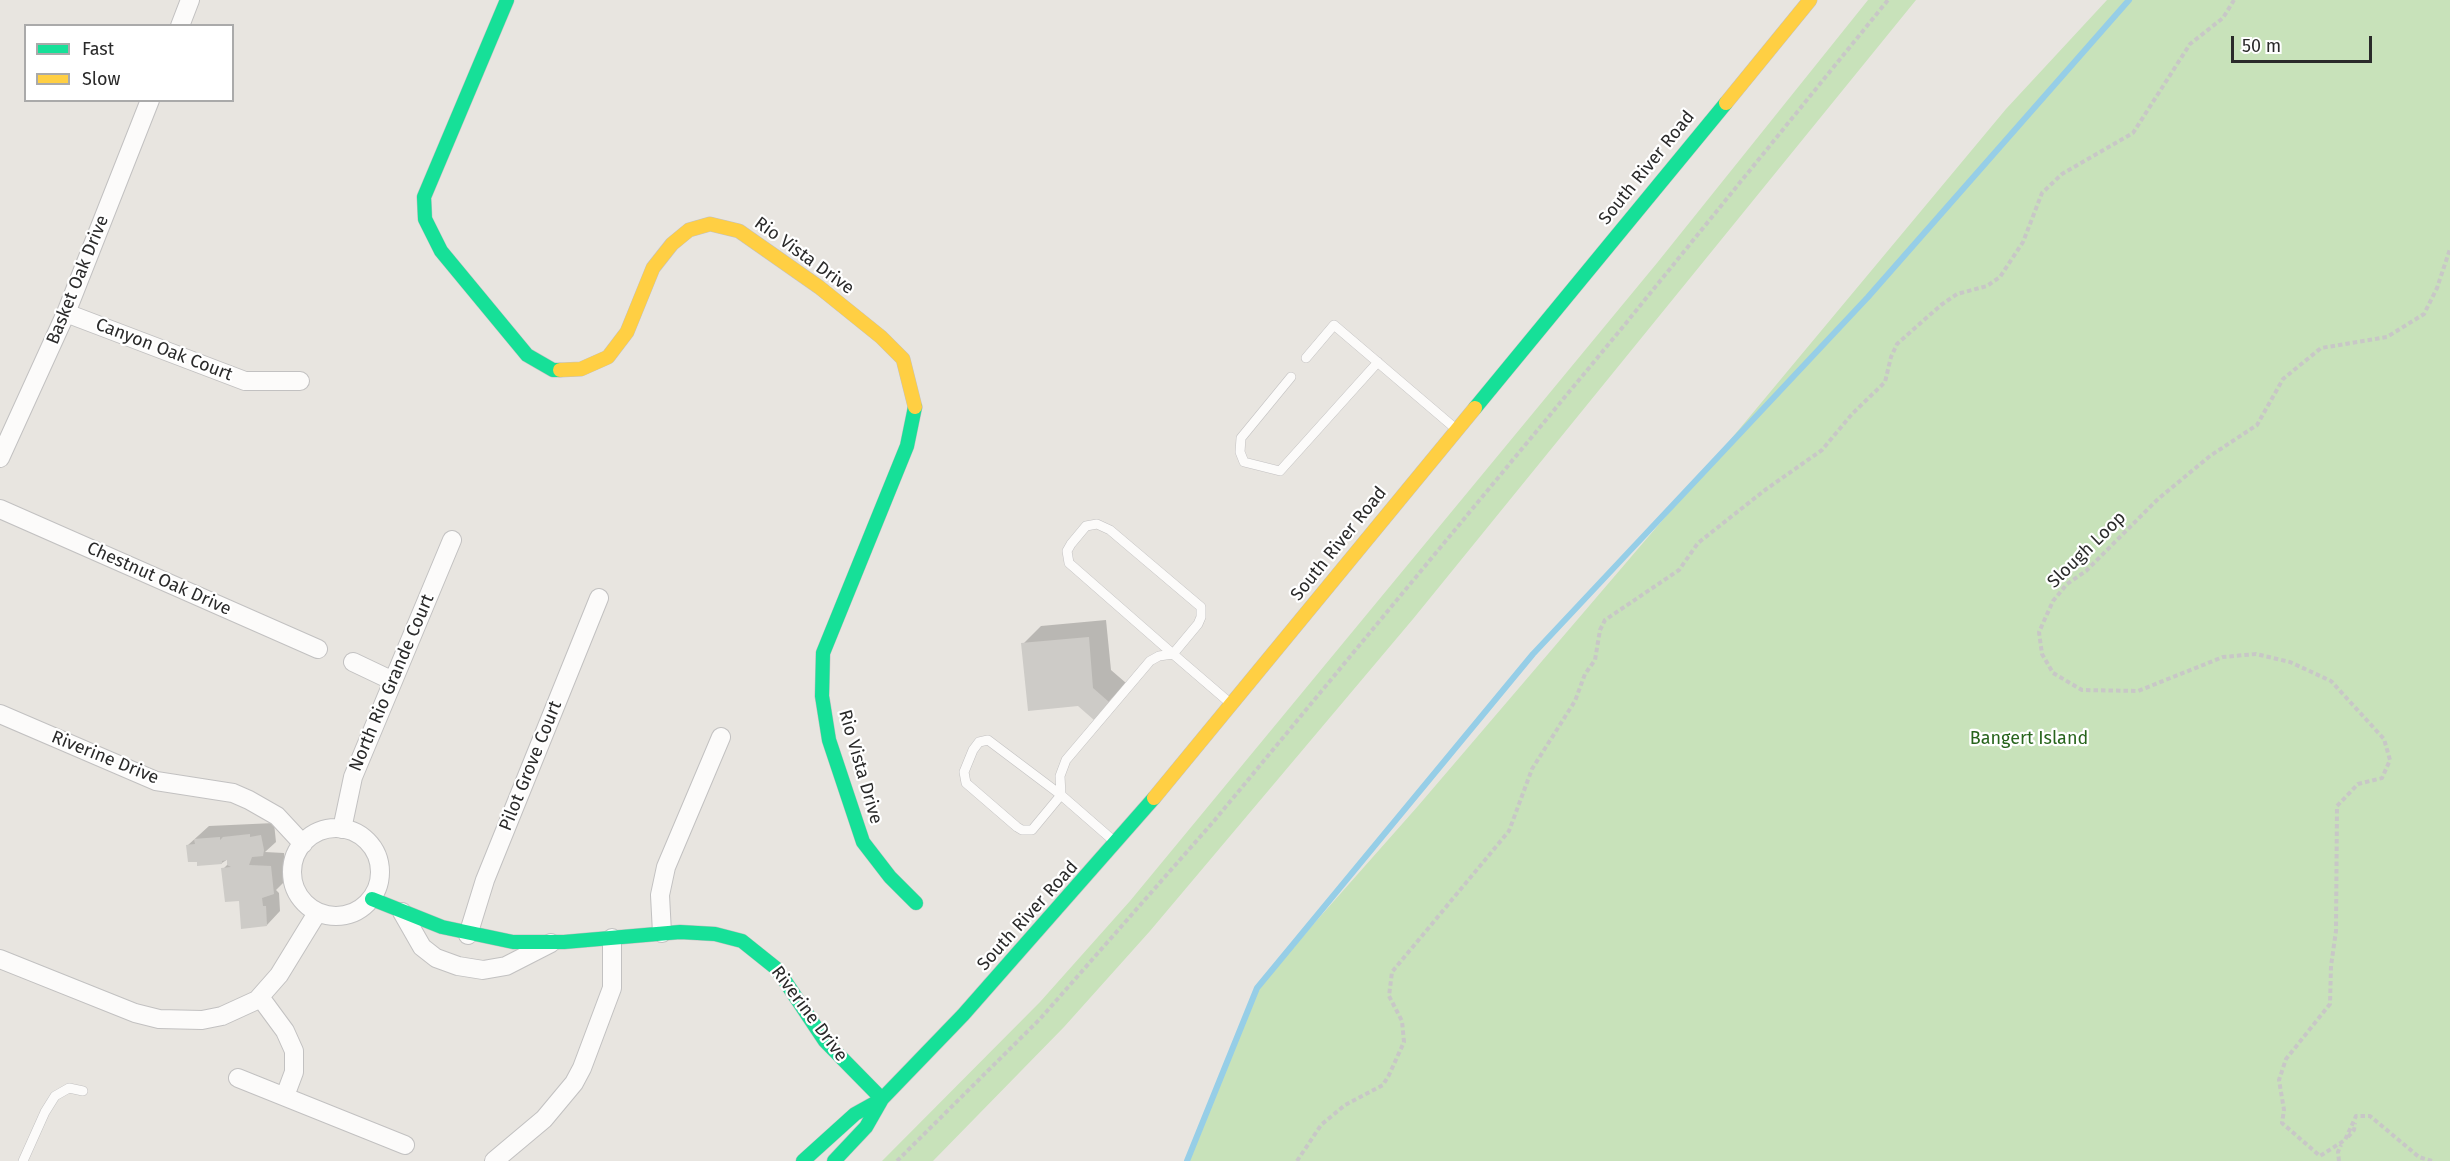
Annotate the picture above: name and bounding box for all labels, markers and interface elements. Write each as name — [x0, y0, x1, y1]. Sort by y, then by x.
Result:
legend — [24, 24, 234, 102]
scale bar — [2234, 24, 2375, 62]
text: 50 m — [2242, 35, 2281, 57]
text: Fast — [82, 38, 114, 60]
text: Slow — [82, 68, 120, 90]
street label: South River Road — [1594, 107, 1700, 229]
street label: Basket Oak Drive — [42, 212, 114, 348]
street label: Rio Vista Drive — [750, 213, 858, 299]
street label: Canyon Oak Court — [92, 314, 236, 386]
street label: South River Road — [1286, 483, 1392, 605]
street label: Slough Loop — [2043, 507, 2131, 593]
street label: Chestnut Oak Drive — [83, 537, 235, 621]
street label: North Rio Grande Court — [345, 591, 439, 775]
street label: Pilot Grove Court — [495, 698, 567, 834]
street label: Rio Vista Drive — [833, 707, 887, 827]
street label: Riverine Drive — [48, 727, 162, 789]
park label: Bangert Island — [1970, 728, 2088, 750]
street label: South River Road — [973, 857, 1083, 975]
street label: Riverine Drive — [766, 962, 852, 1066]

